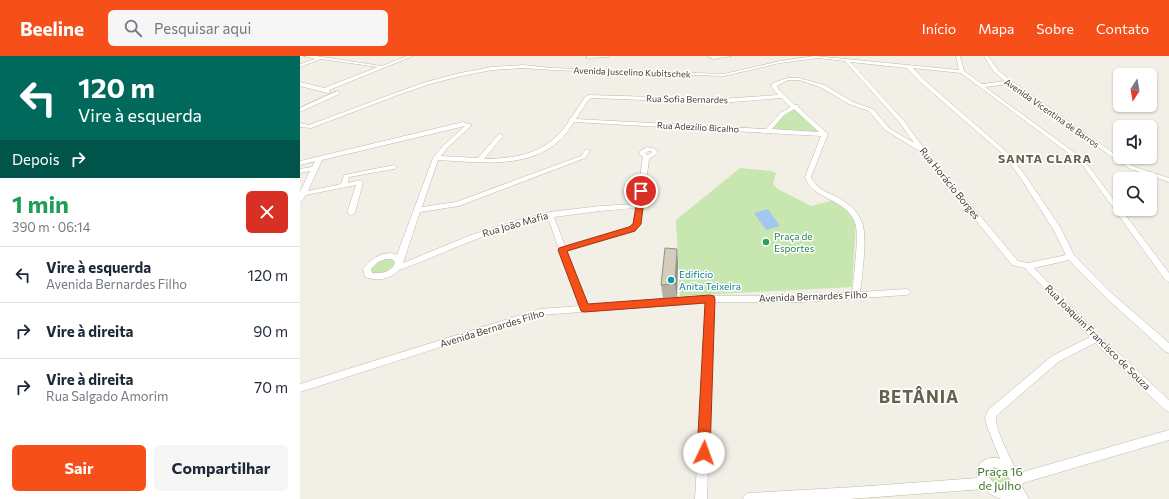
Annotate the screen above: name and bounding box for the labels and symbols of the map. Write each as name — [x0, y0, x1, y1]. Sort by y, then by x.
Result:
street label: Avenida Juscelino Kubitschek — [573, 64, 691, 80]
north arrow — [1113, 68, 1157, 112]
street label: Avenida Vicentina de Barros — [1002, 76, 1102, 150]
street label: Rua Sofia Bernardes — [646, 93, 728, 105]
street label: Rua Adezílio Bicalho — [657, 119, 739, 135]
street label: Rua Horácio Borges — [917, 145, 983, 222]
district label: SANTA CLARA — [998, 151, 1092, 165]
pin — [624, 174, 658, 208]
street label: Rua João Mafia — [481, 209, 549, 239]
place label: Praça de Esportes — [774, 230, 815, 254]
marker: Praça de Esportes — [761, 237, 771, 247]
place label: Edificio Anita Teixeira — [679, 268, 741, 292]
marker: Edificio Anita Teixeira — [666, 275, 676, 285]
street label: Rua Joaquim Francisco de Souza — [1043, 282, 1153, 392]
street label: Avenida Bernardes Filho — [759, 288, 867, 304]
street label: Avenida Bernardes Filho — [438, 306, 546, 350]
district label: BETÂNIA — [879, 386, 959, 407]
position arrow — [683, 432, 725, 474]
park label: Praça 16 de Julho — [977, 464, 1023, 493]

